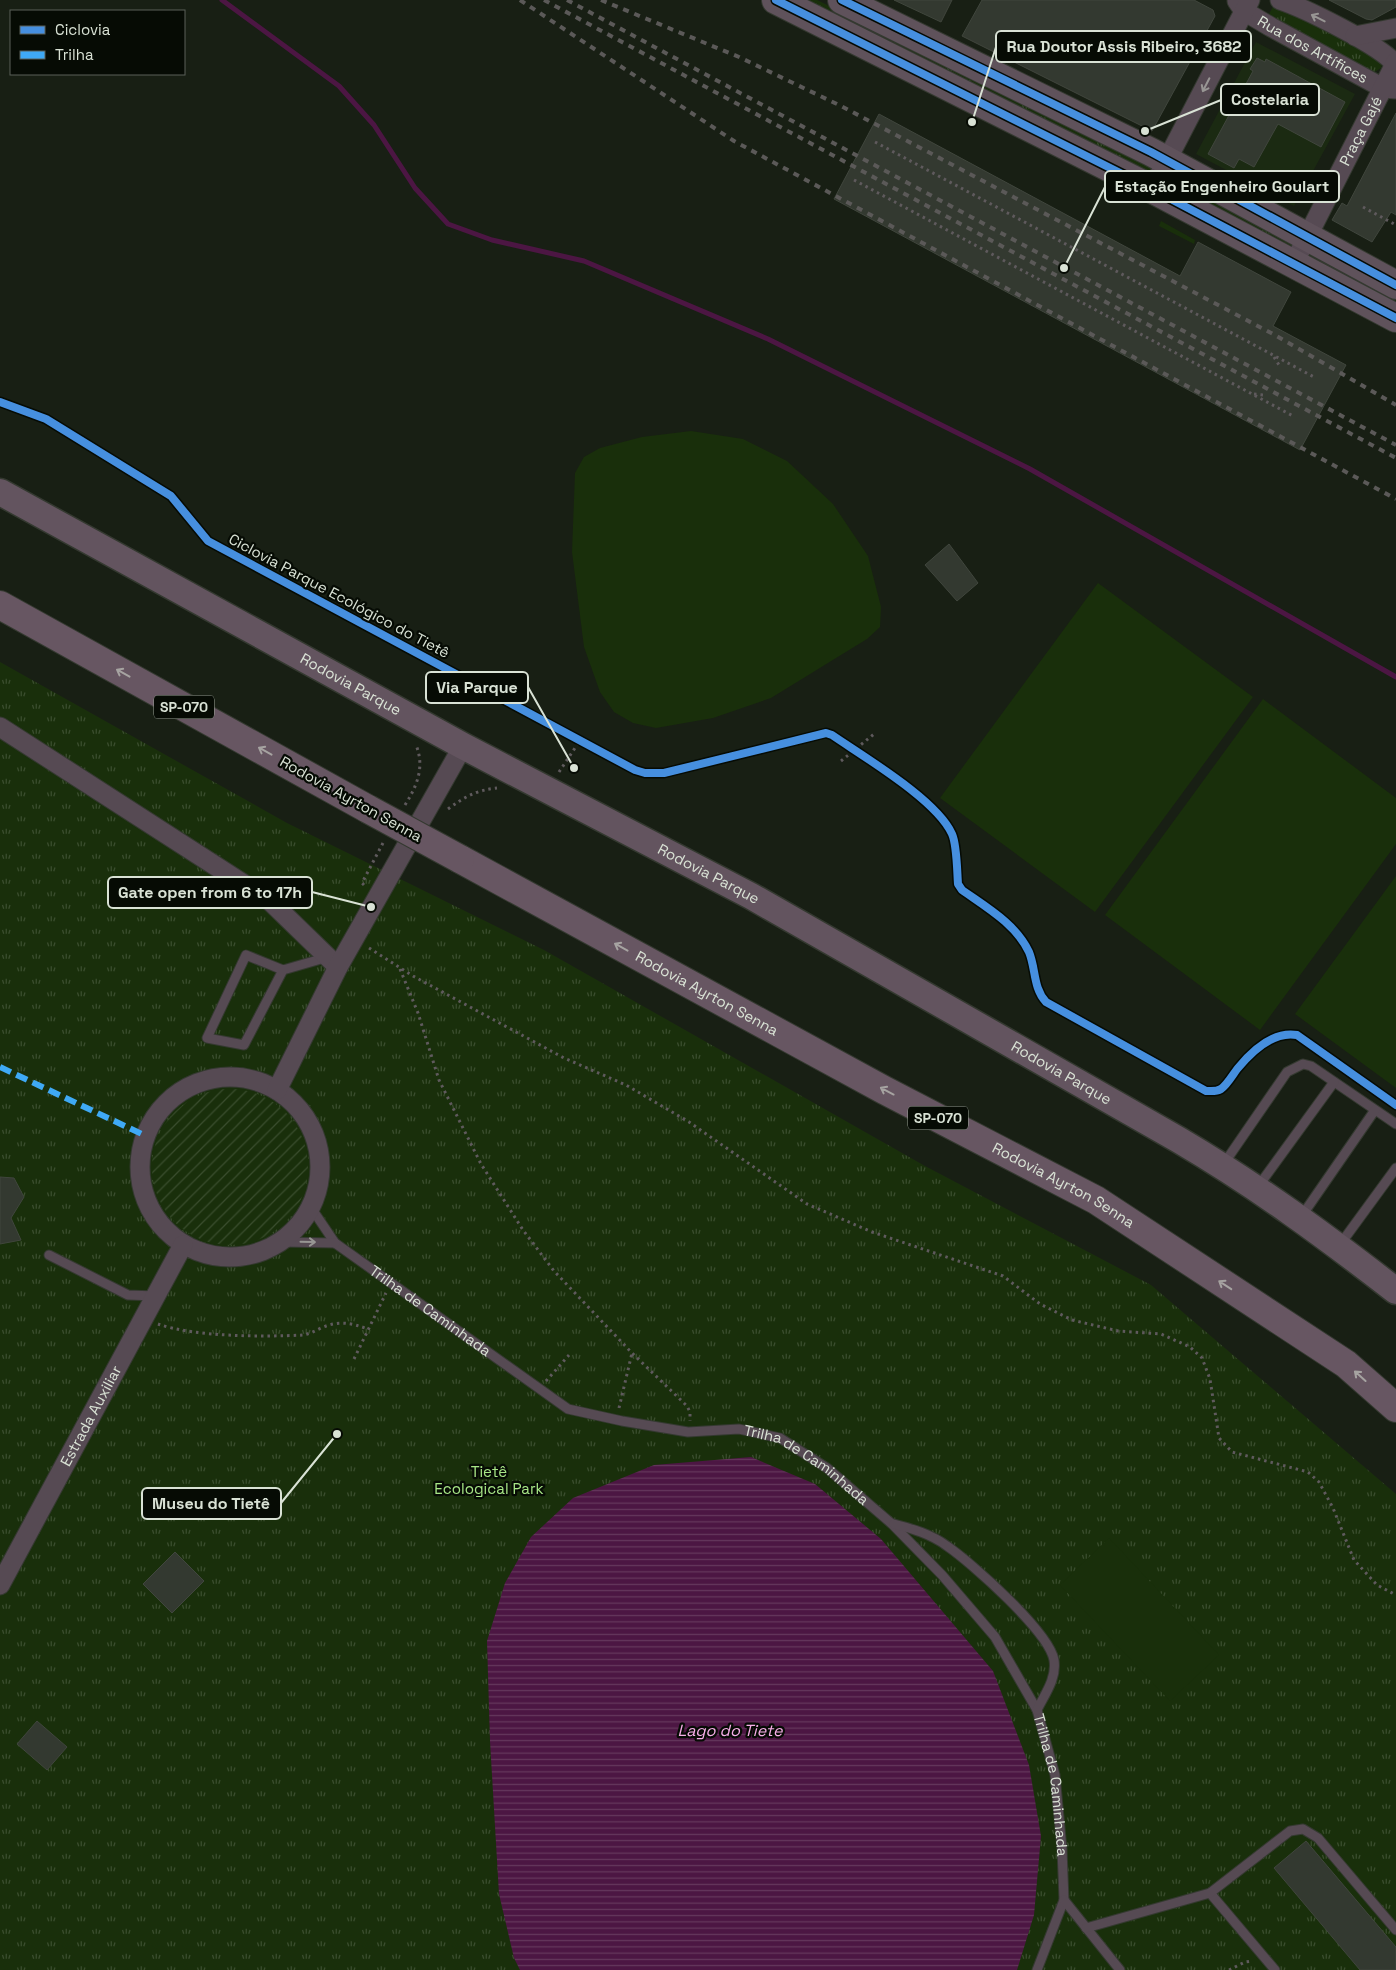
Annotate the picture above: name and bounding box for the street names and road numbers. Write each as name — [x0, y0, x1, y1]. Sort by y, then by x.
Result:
street label: Rua dos Artífices — [1254, 11, 1372, 87]
street label: Praça Gajé — [1335, 93, 1386, 169]
street label: Ciclovia Parque Ecológico do Tietê — [226, 529, 453, 662]
street label: Rodovia Parque — [297, 649, 405, 719]
road number: SP-070 — [154, 696, 214, 719]
street label: Rodovia Ayrton Senna — [277, 752, 426, 846]
street label: Rodovia Parque — [655, 839, 763, 908]
street label: Rodovia Ayrton Senna — [632, 946, 782, 1040]
street label: Rodovia Parque — [1008, 1036, 1115, 1109]
road number: SP-070 — [908, 1106, 968, 1130]
street label: Rodovia Ayrton Senna — [989, 1138, 1139, 1232]
street label: Trilha de Caminhada — [366, 1261, 495, 1360]
street label: Estrada Auxiliar — [56, 1362, 126, 1469]
street label: Trilha de Caminhada — [742, 1420, 873, 1509]
street label: Trilha de Caminhada — [1029, 1712, 1072, 1857]

